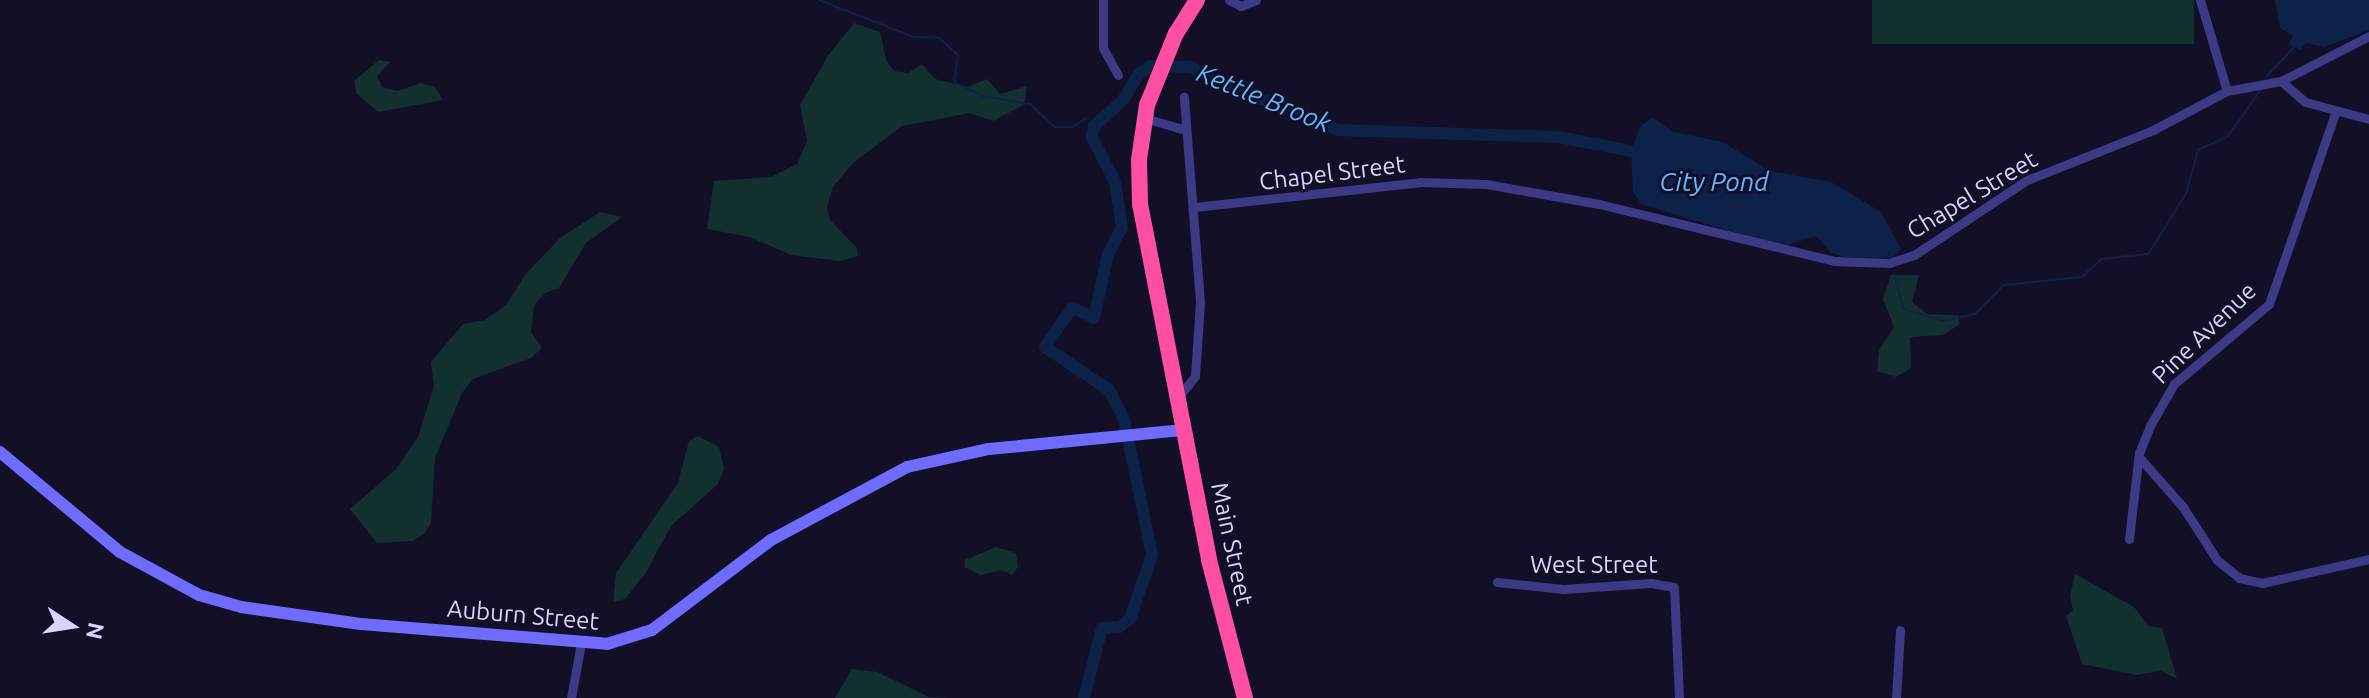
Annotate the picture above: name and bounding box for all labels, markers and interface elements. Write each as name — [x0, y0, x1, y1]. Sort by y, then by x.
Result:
water label: Kettle Brook — [1192, 57, 1336, 139]
street label: Chapel Street — [1902, 145, 2042, 245]
street label: Chapel Street — [1257, 150, 1407, 196]
water label: City Pond — [1659, 166, 1769, 198]
street label: Pine Avenue — [2146, 276, 2262, 390]
street label: Main Street — [1205, 480, 1259, 608]
street label: West Street — [1530, 551, 1658, 579]
north arrow — [32, 586, 112, 666]
street label: Auburn Street — [446, 594, 600, 636]
text: N — [82, 620, 110, 642]

